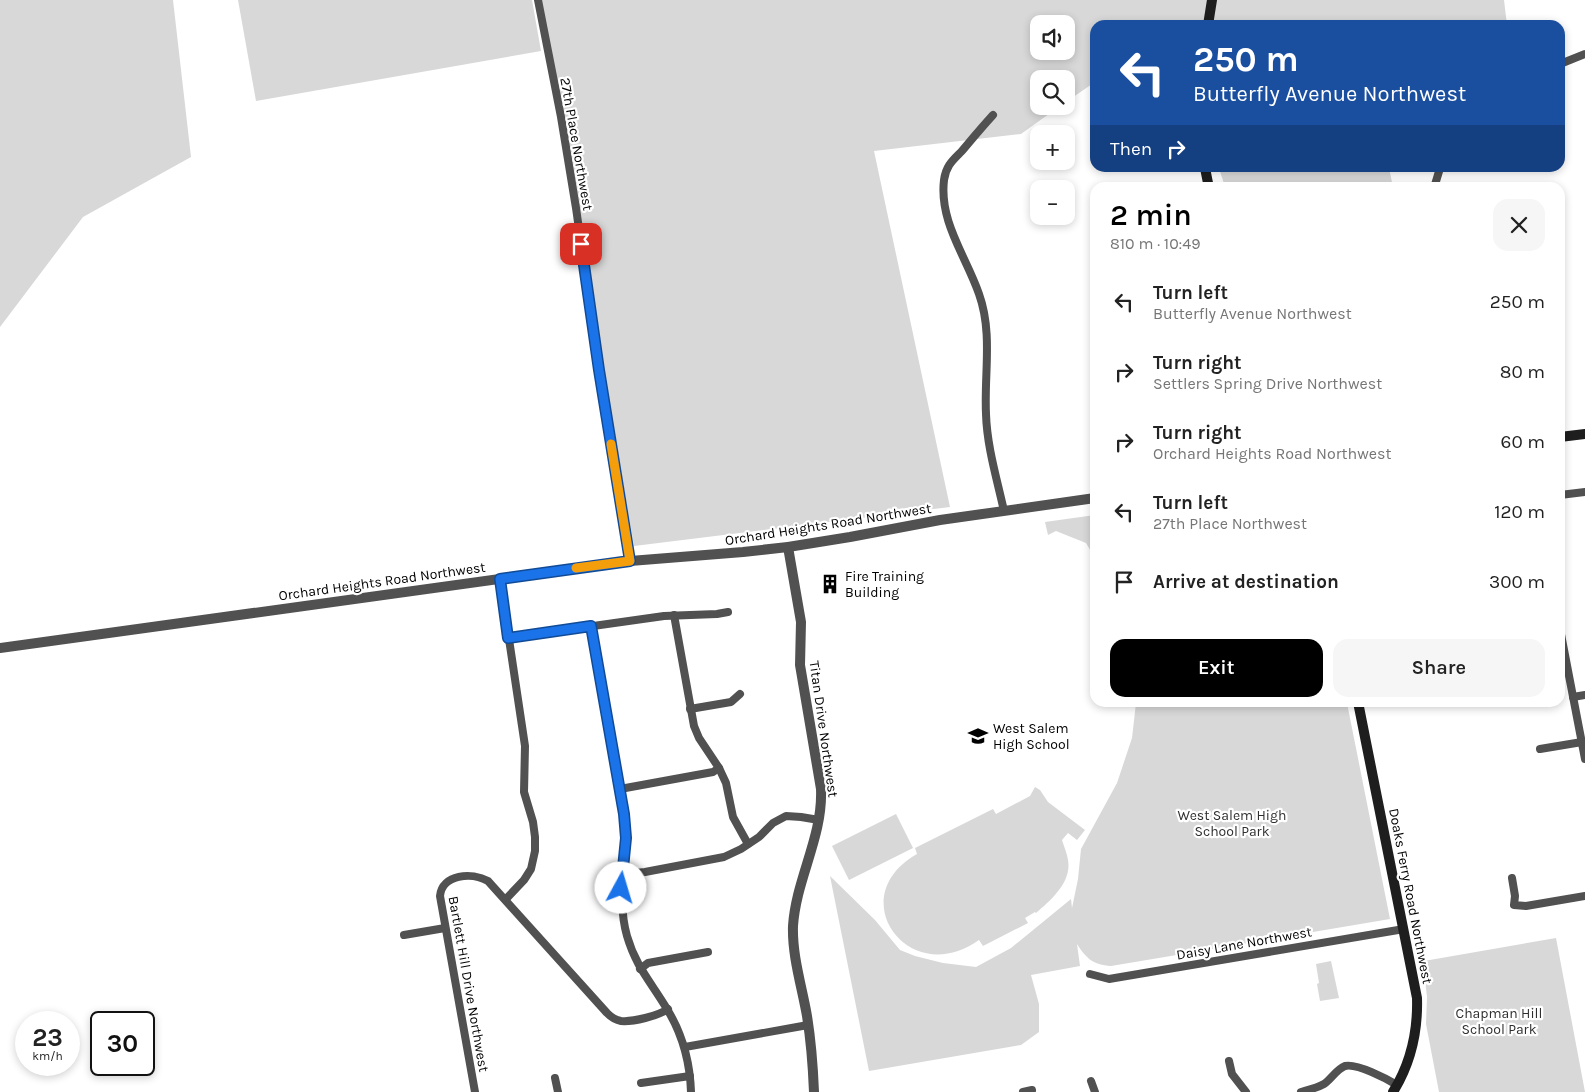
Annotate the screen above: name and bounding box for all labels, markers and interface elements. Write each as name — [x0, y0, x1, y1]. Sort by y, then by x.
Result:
map controls — [1030, 15, 1075, 225]
button: sound — [1030, 15, 1075, 60]
text: 250 m — [1193, 39, 1299, 80]
icon: left — [1110, 40, 1175, 105]
button: search — [1030, 70, 1075, 115]
street label: 27th Place Northwest — [556, 76, 597, 212]
text: Butterfly Avenue Northwest — [1193, 81, 1466, 107]
button: + — [1030, 125, 1075, 170]
icon: right — [1162, 135, 1190, 163]
text: Then — [1110, 138, 1152, 160]
button: − — [1030, 180, 1075, 225]
text: 2 min — [1110, 197, 1192, 233]
button: close — [1493, 199, 1545, 251]
pin — [560, 223, 602, 265]
icon: arrive — [567, 230, 595, 258]
text: 810 m · 10:49 — [1110, 234, 1201, 253]
text: Turn left — [1153, 282, 1228, 304]
icon: left — [1110, 288, 1138, 316]
text: 250 m — [1490, 291, 1545, 313]
text: Butterfly Avenue Northwest — [1153, 304, 1352, 323]
text: Turn right — [1153, 352, 1242, 374]
icon: right — [1110, 358, 1138, 386]
text: 80 m — [1500, 361, 1545, 383]
text: Settlers Spring Drive Northwest — [1153, 374, 1382, 393]
text: Turn right — [1153, 422, 1242, 444]
icon: right — [1110, 428, 1138, 456]
text: 60 m — [1501, 431, 1545, 453]
text: Orchard Heights Road Northwest — [1153, 444, 1392, 463]
text: Turn left — [1153, 492, 1228, 514]
icon: left — [1110, 498, 1138, 526]
street label: Orchard Heights Road Northwest — [724, 500, 932, 549]
text: 120 m — [1494, 501, 1545, 523]
text: 27th Place Northwest — [1153, 514, 1307, 533]
street label: Orchard Heights Road Northwest — [278, 559, 487, 604]
place label: Fire Training Building — [845, 568, 924, 601]
icon: arrive — [1110, 568, 1138, 596]
text: Arrive at destination — [1153, 571, 1339, 593]
text: 300 m — [1489, 571, 1545, 593]
building icon: Fire Training Building — [819, 573, 841, 595]
button: Exit — [1110, 639, 1323, 697]
button: Share — [1333, 639, 1545, 697]
street label: Titan Drive Northwest — [805, 660, 842, 799]
place label: West Salem High School — [993, 720, 1070, 753]
school or university icon: West Salem High School — [967, 725, 989, 747]
park label: West Salem High School Park — [1178, 807, 1286, 840]
street label: Doaks Ferry Road Northwest — [1385, 807, 1436, 985]
position arrow — [594, 861, 646, 913]
street label: Bartlett Hill Drive Northwest — [445, 895, 492, 1073]
street label: Daisy Lane Northwest — [1175, 923, 1313, 964]
park label: Chapman Hill School Park — [1456, 1005, 1542, 1038]
speed limit sign: 30 — [90, 1011, 155, 1076]
text: 23 — [32, 1023, 63, 1052]
text: km/h — [32, 1049, 63, 1063]

